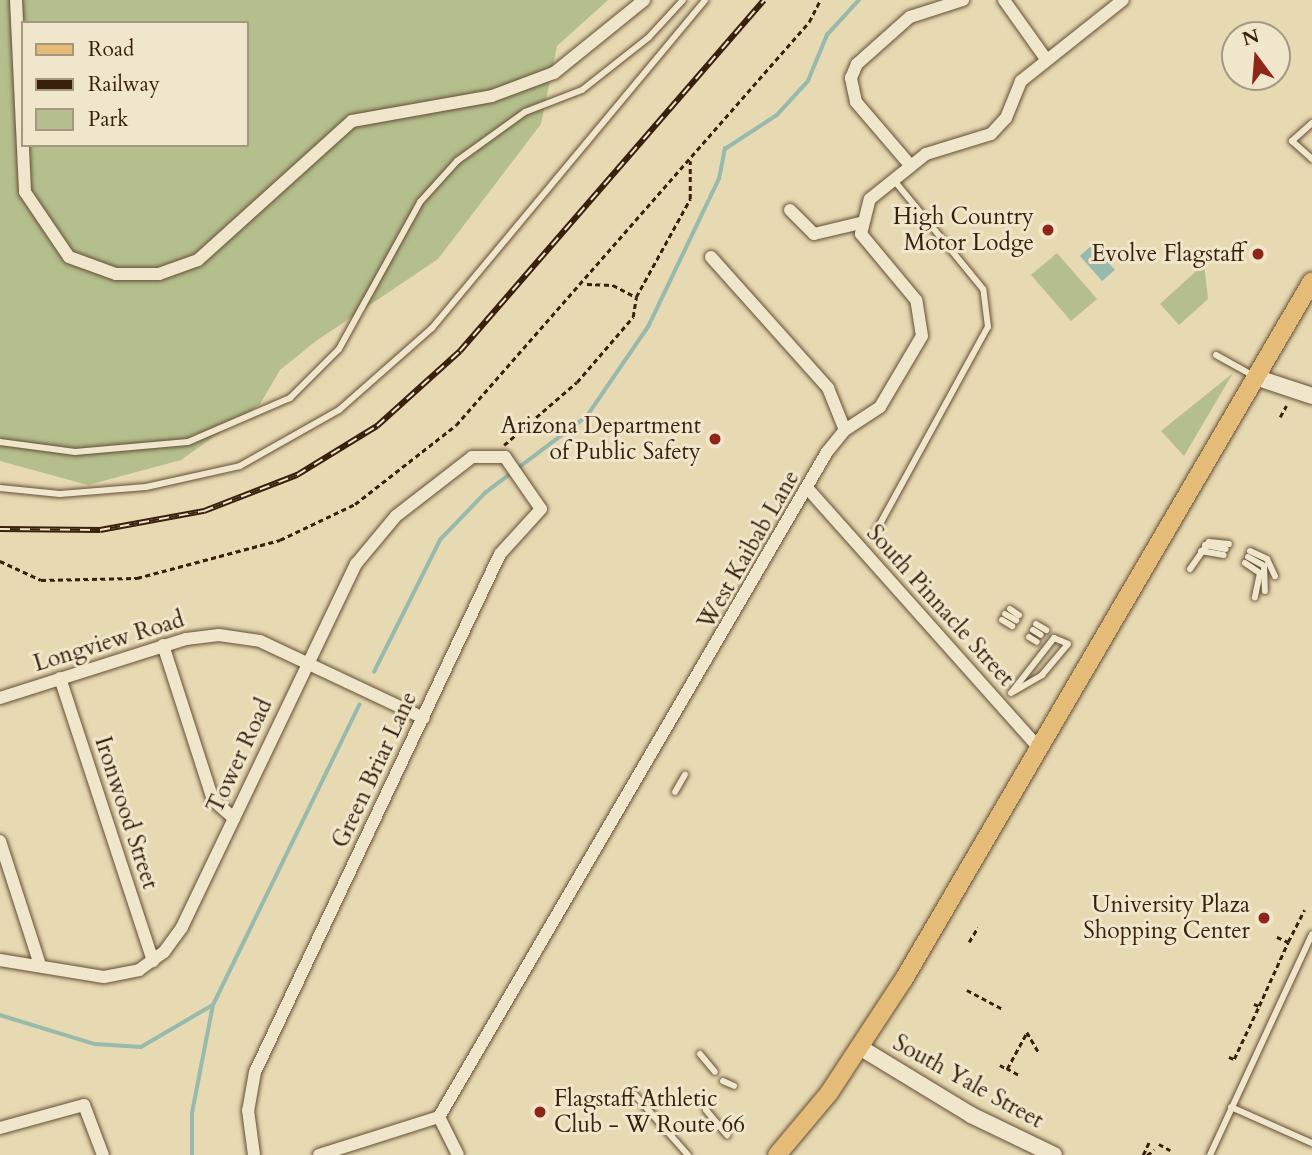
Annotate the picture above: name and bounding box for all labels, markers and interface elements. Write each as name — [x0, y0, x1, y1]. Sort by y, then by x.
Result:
legend — [21, 21, 248, 147]
north arrow — [1221, 21, 1291, 91]
text: N — [1239, 23, 1262, 53]
text: Road — [88, 35, 134, 64]
text: Railway — [88, 70, 160, 99]
text: Park — [88, 105, 128, 134]
place label: High Country Motor Lodge — [893, 203, 1034, 257]
marker: High Country Motor Lodge — [1040, 222, 1056, 238]
place label: Evolve Flagstaff — [1091, 240, 1244, 268]
marker: Evolve Flagstaff — [1250, 246, 1266, 262]
place label: Arizona Department of Public Safety — [501, 412, 701, 466]
marker: Arizona Department of Public Safety — [707, 431, 723, 447]
street label: West Kaibab Lane — [692, 466, 806, 634]
street label: South Pinnacle Street — [860, 520, 1020, 692]
street label: Longview Road — [30, 606, 188, 678]
street label: Green Briar Lane — [327, 688, 423, 852]
street label: Tower Road — [201, 694, 279, 818]
street label: Ironwood Street — [88, 733, 164, 893]
place label: University Plaza Shopping Center — [1083, 891, 1250, 945]
marker: University Plaza Shopping Center — [1256, 910, 1272, 926]
street label: South Yale Street — [888, 1029, 1048, 1135]
place label: Flagstaff Athletic Club - W Route 66 — [554, 1085, 745, 1139]
marker: Flagstaff Athletic Club - W Route 66 — [532, 1104, 548, 1120]

